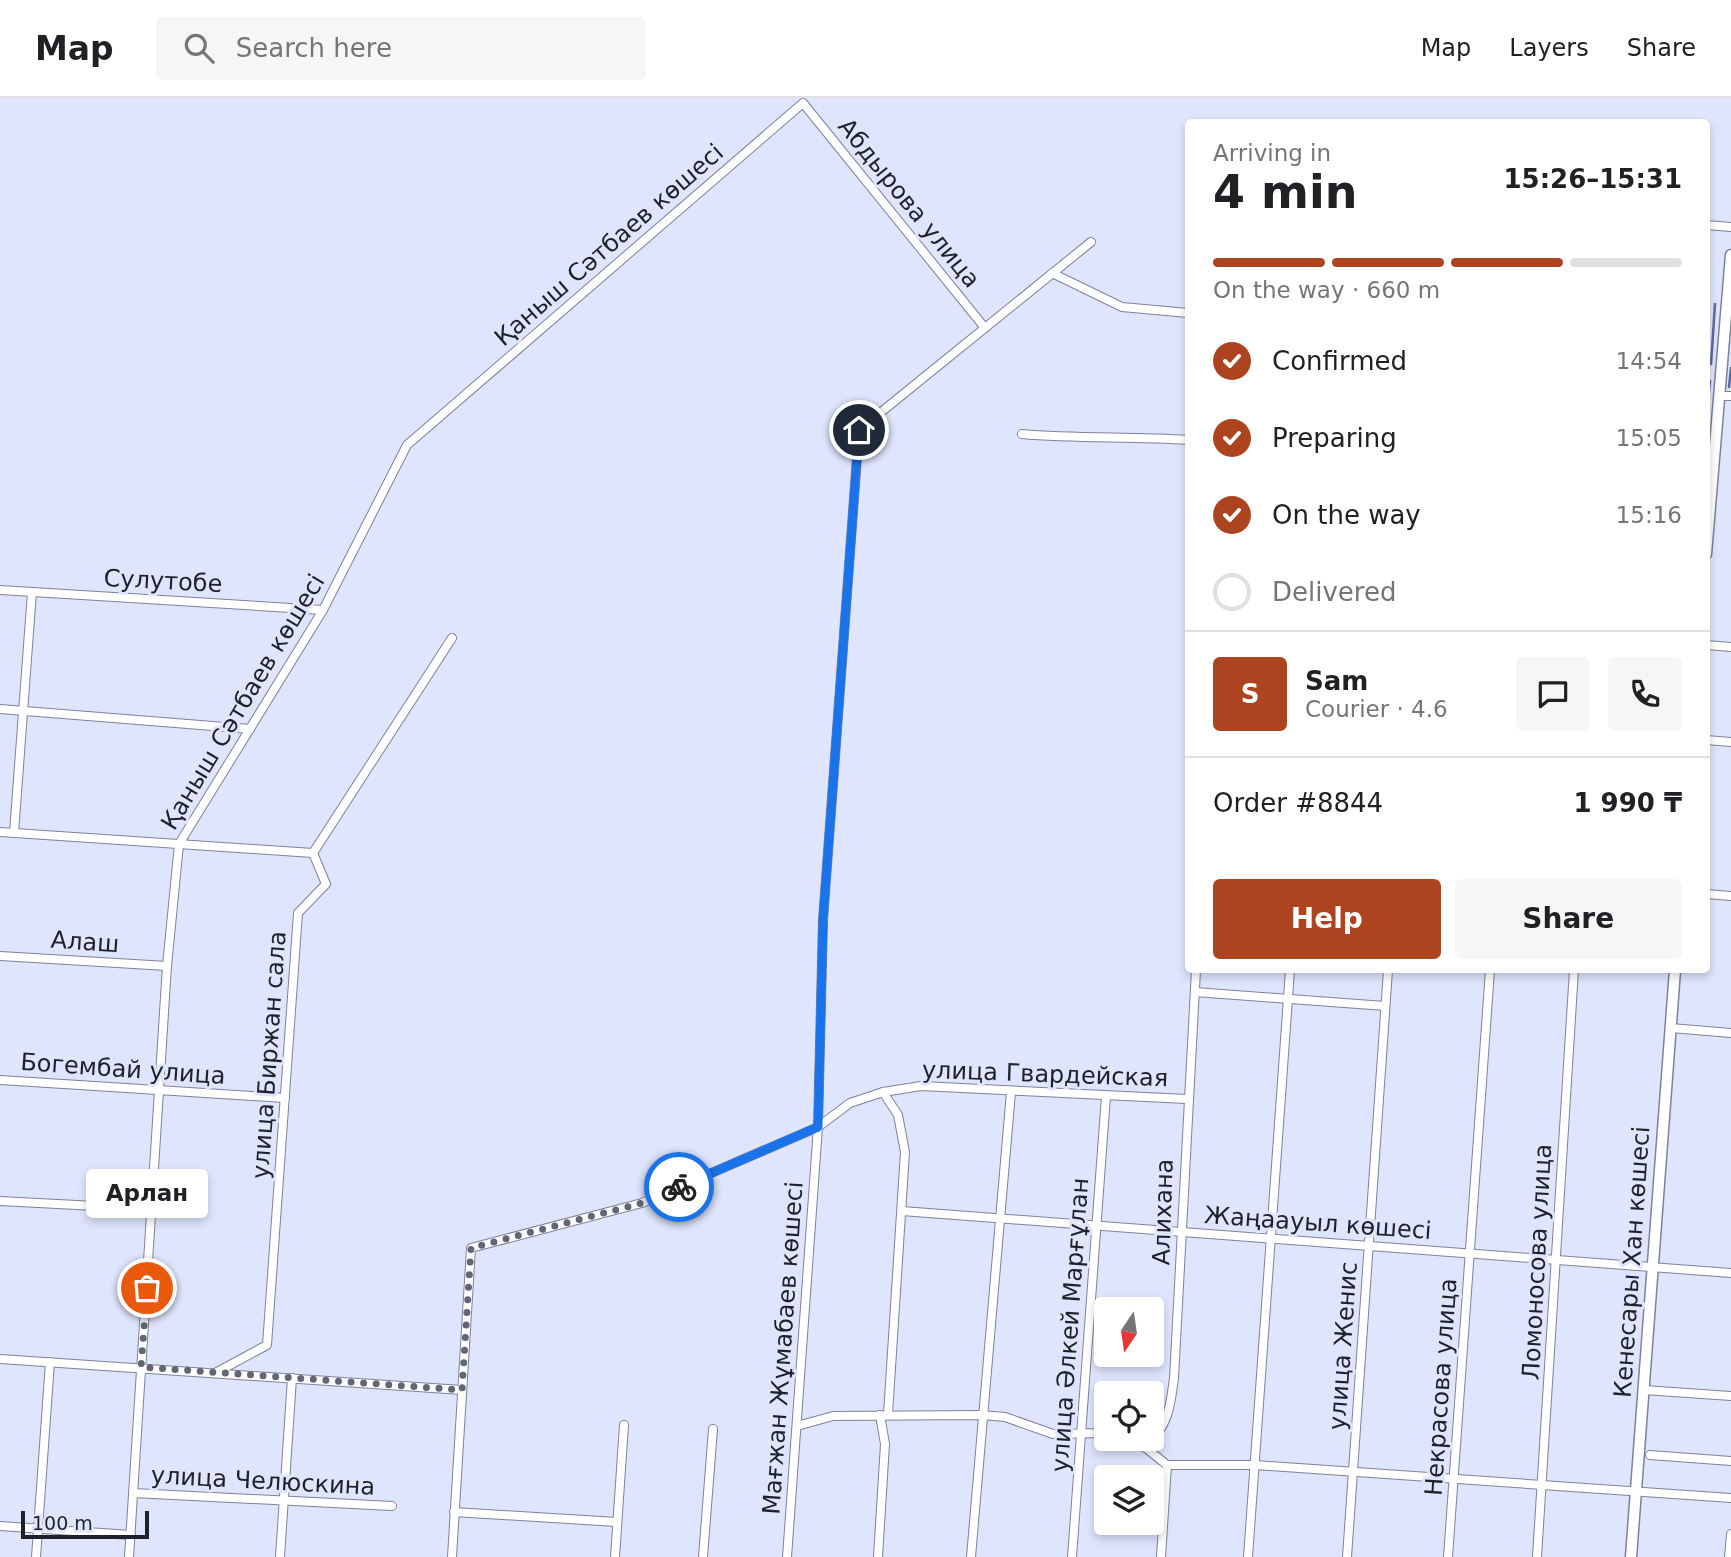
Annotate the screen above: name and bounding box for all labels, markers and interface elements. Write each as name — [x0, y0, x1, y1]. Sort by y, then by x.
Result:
search box — [156, 17, 646, 80]
text: Map — [35, 29, 114, 68]
icon: search — [180, 29, 218, 67]
text: Search here — [236, 33, 392, 63]
text: Map — [1421, 34, 1471, 62]
text: Layers — [1509, 34, 1589, 62]
text: Share — [1627, 34, 1696, 62]
street label: Абдырова улица — [832, 113, 986, 293]
street label: Қаныш Сәтбаев көшесі — [489, 138, 729, 352]
text: Arriving in — [1213, 140, 1331, 166]
text: 15:26–15:31 — [1503, 164, 1682, 194]
text: 4 min — [1213, 165, 1357, 219]
text: On the way · 660 m — [1213, 277, 1440, 303]
icon: check — [1213, 342, 1251, 380]
text: Confirmed — [1272, 346, 1407, 376]
text: 14:54 — [1616, 348, 1682, 374]
pin — [829, 400, 889, 460]
icon: home — [840, 411, 878, 449]
icon: check — [1213, 419, 1251, 457]
text: Preparing — [1272, 423, 1397, 453]
text: 15:05 — [1616, 425, 1682, 451]
icon: check — [1213, 496, 1251, 534]
text: On the way — [1272, 500, 1421, 530]
text: 15:16 — [1616, 502, 1682, 528]
street label: Сулутобе — [103, 564, 223, 598]
street label: Қаныш Сәтбаев көшесі — [155, 569, 331, 835]
text: Delivered — [1272, 577, 1396, 607]
button: chat — [1516, 657, 1590, 731]
button: phone — [1608, 657, 1682, 731]
text: Sam — [1305, 666, 1368, 696]
text: S — [1241, 679, 1259, 709]
text: Courier · 4.6 — [1305, 696, 1448, 722]
text: Order #8844 — [1213, 788, 1383, 818]
text: 1 990 ₸ — [1573, 788, 1682, 818]
button: Help — [1213, 879, 1441, 959]
button: Share — [1455, 879, 1682, 959]
street label: Алаш — [50, 926, 120, 958]
street label: улица Биржан сала — [246, 930, 292, 1180]
street label: Богембай улица — [20, 1048, 226, 1090]
street label: улица Гвардейская — [921, 1056, 1169, 1092]
street label: Кенесары Хан көшесі — [1609, 1125, 1655, 1399]
street label: Ломоносова улица — [1517, 1143, 1557, 1381]
courier — [644, 1152, 714, 1222]
street label: Алихана — [1147, 1158, 1179, 1266]
icon: bike — [660, 1168, 698, 1206]
callout: Арлан — [86, 1169, 208, 1218]
street label: улица Әлкей Марғұлан — [1046, 1177, 1094, 1473]
text: Арлан — [106, 1180, 188, 1206]
street label: Мағжан Жұмабаев көшесі — [757, 1180, 809, 1516]
street label: Жаңаауыл көшесі — [1203, 1201, 1433, 1245]
pin — [117, 1258, 177, 1318]
street label: улица Женис — [1323, 1261, 1363, 1431]
icon: bag — [128, 1269, 166, 1307]
street label: Некрасова улица — [1419, 1277, 1463, 1497]
north arrow — [1094, 1297, 1164, 1367]
map controls — [1094, 1297, 1164, 1535]
button: locate — [1094, 1381, 1164, 1451]
street label: улица Челюскина — [150, 1461, 376, 1501]
button: layers — [1094, 1465, 1164, 1535]
scale bar — [21, 1508, 149, 1540]
text: 100 m — [32, 1512, 93, 1534]

